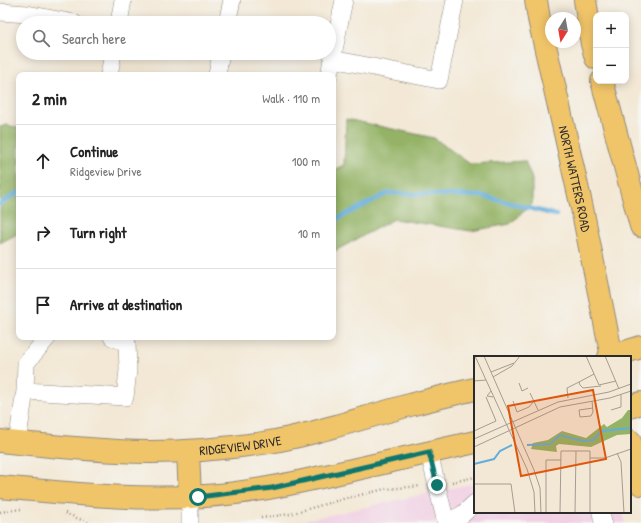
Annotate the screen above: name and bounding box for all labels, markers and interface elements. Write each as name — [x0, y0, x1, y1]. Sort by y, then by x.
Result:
north arrow — [545, 12, 581, 48]
map controls — [593, 12, 629, 84]
button: + — [593, 12, 629, 48]
search box — [16, 16, 336, 60]
icon: search — [30, 27, 52, 49]
text: Search here — [62, 28, 126, 49]
button: − — [593, 48, 629, 84]
text: 2 min — [32, 87, 67, 110]
text: Walk · 110 m — [262, 89, 320, 107]
street label: NORTH WATTERS ROAD — [555, 124, 596, 234]
text: Continue — [70, 141, 118, 162]
icon: ahead — [32, 150, 54, 172]
text: 100 m — [292, 152, 320, 170]
text: Ridgeview Drive — [70, 162, 142, 180]
icon: right — [32, 222, 54, 244]
text: Turn right — [70, 222, 126, 243]
text: 10 m — [298, 224, 320, 242]
icon: arrive — [32, 294, 54, 316]
text: Arrive at destination — [70, 294, 182, 315]
inset map — [474, 356, 631, 513]
street label: RIDGEVIEW DRIVE — [199, 431, 283, 459]
route end — [428, 476, 446, 494]
route start — [189, 488, 207, 506]

